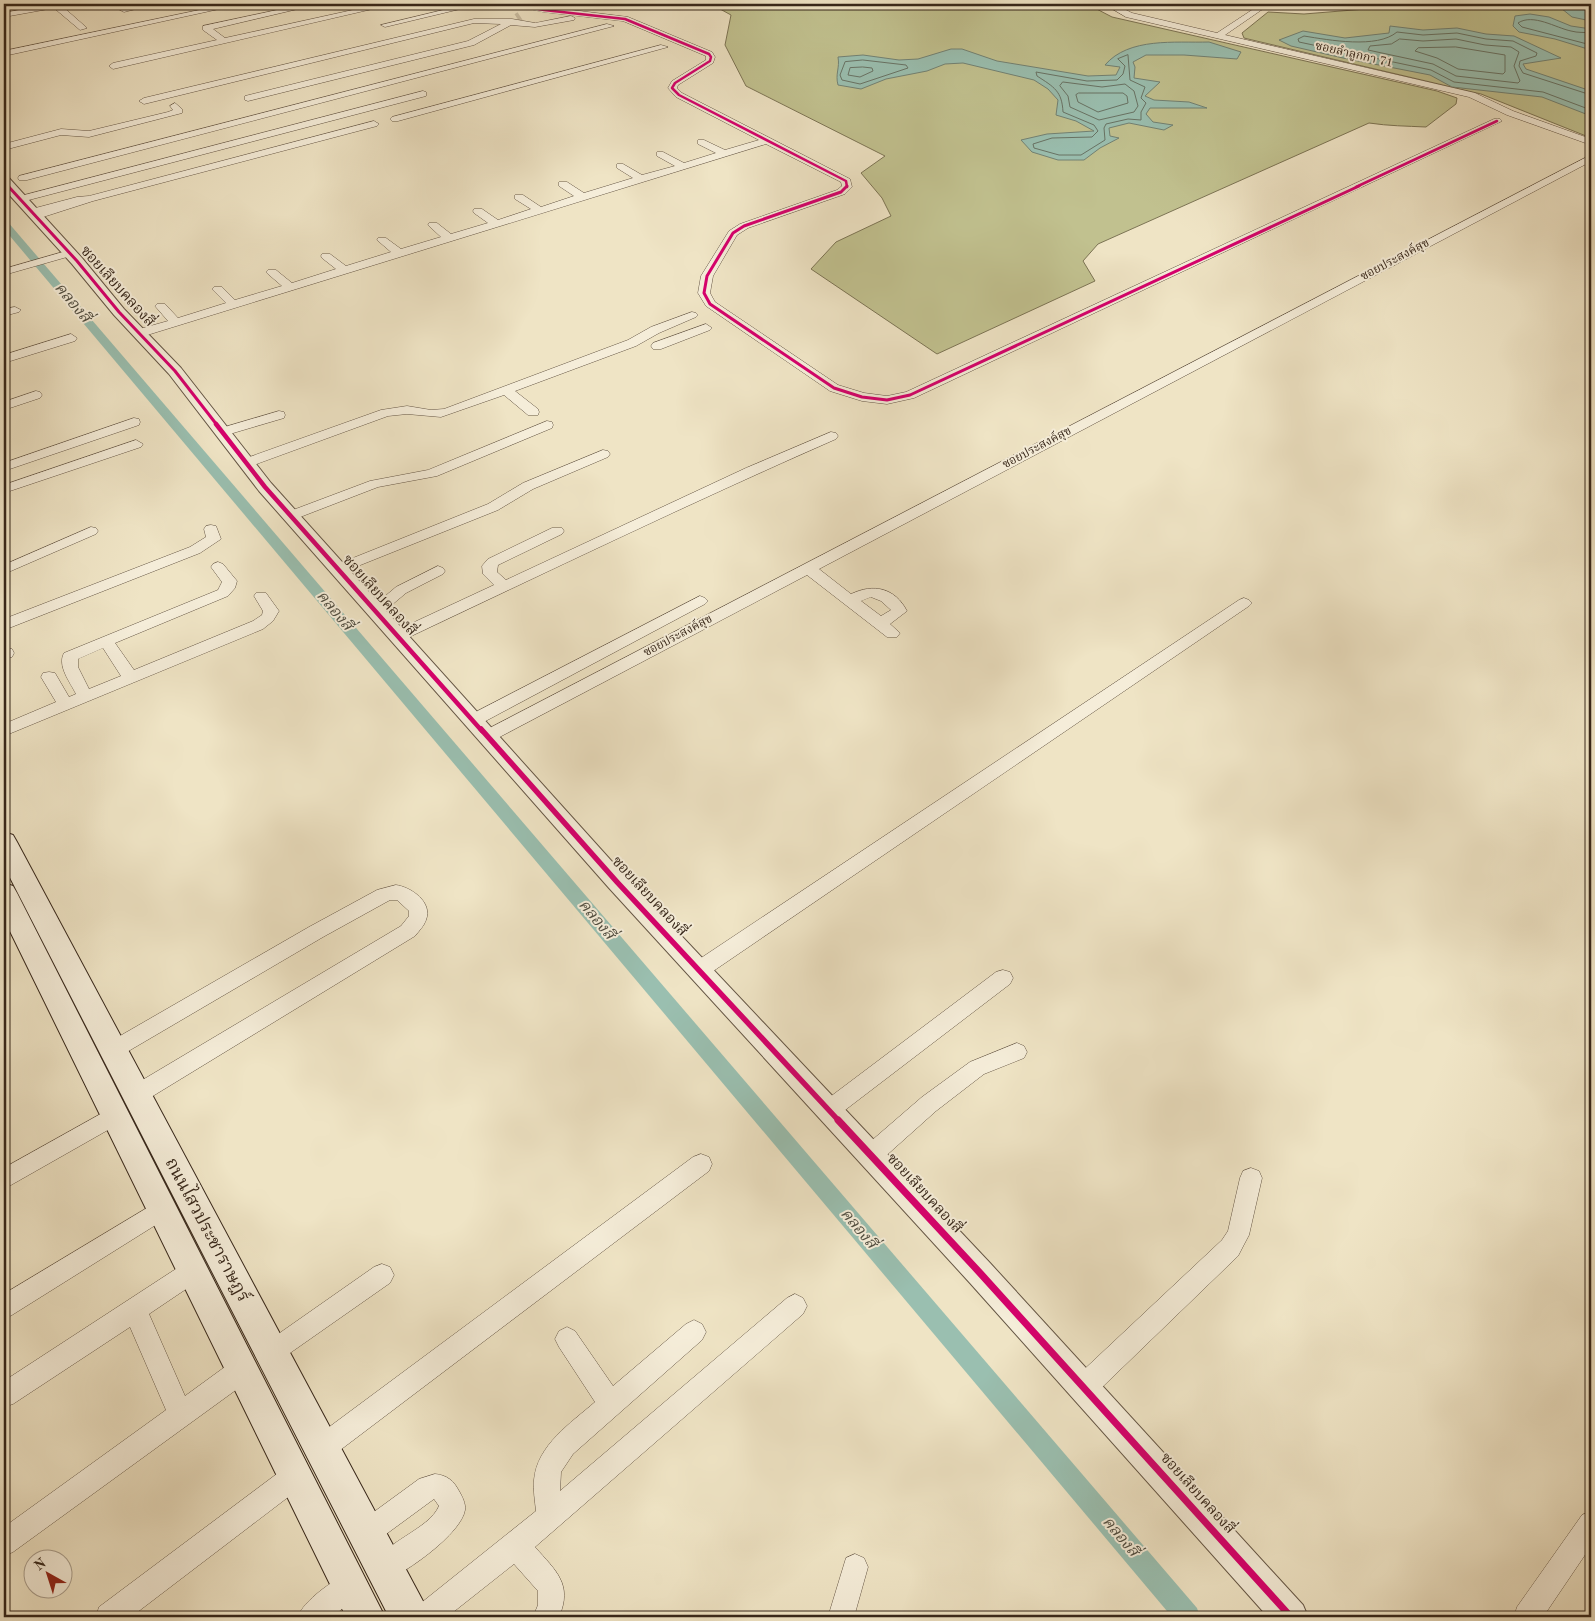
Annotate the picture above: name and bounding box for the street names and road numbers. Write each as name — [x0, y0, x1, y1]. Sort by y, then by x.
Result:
street label: ซอยลำลูกกา 71 — [1314, 38, 1395, 71]
street label: ซอยประสงค์สุข — [1358, 235, 1432, 284]
street label: ซอยเลียบคลองสี่ — [76, 243, 158, 331]
street label: ซอยประสงค์สุข — [1000, 423, 1074, 472]
street label: ซอยเลียบคลองสี่ — [338, 552, 420, 640]
street label: ซอยประสงค์สุข — [641, 611, 715, 660]
street label: ซอยเลียบคลองสี่ — [608, 851, 693, 940]
street label: ซอยเลียบคลองสี่ — [883, 1148, 968, 1237]
street label: ถนนไสวประชาราษฎร์ — [161, 1153, 257, 1306]
street label: ซอยเลียบคลองสี่ — [1157, 1447, 1241, 1537]

